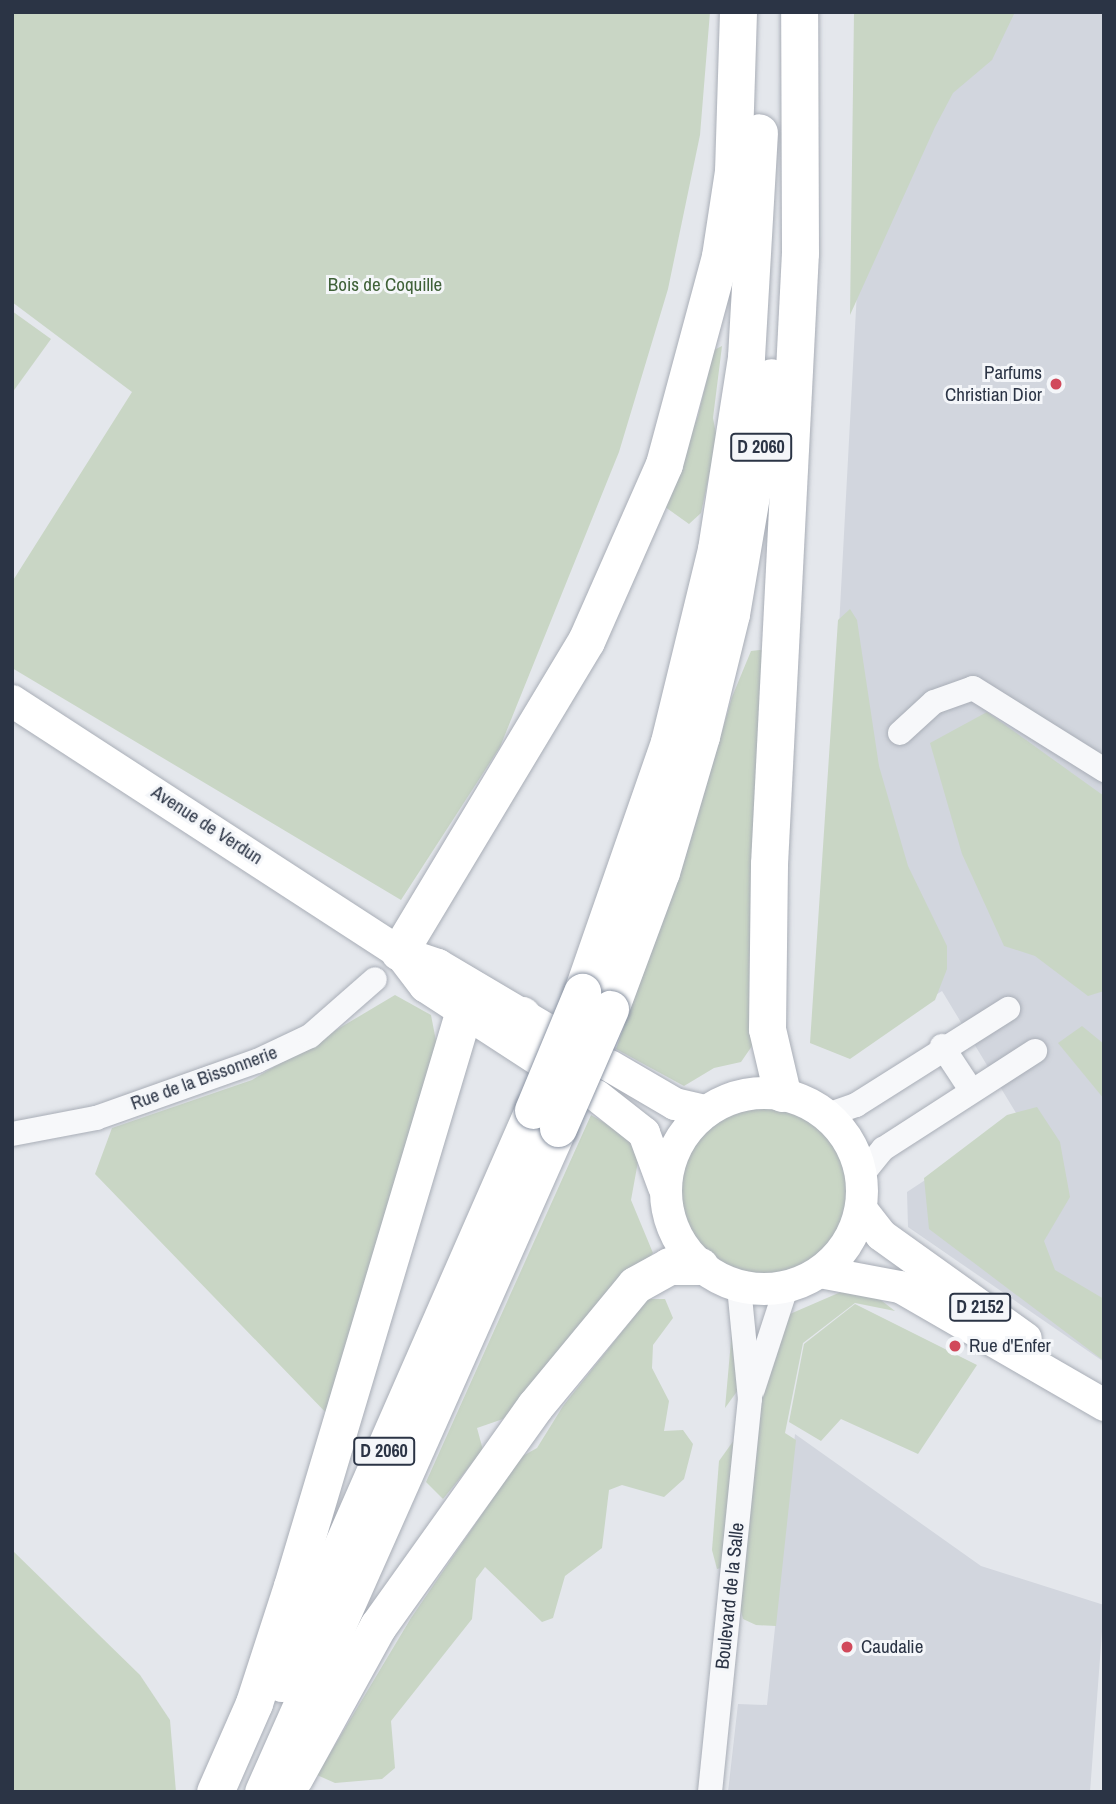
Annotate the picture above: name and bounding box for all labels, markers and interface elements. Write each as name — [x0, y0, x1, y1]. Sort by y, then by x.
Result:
park label: Bois de Coquille — [328, 274, 442, 296]
place label: Parfums Christian Dior — [945, 362, 1042, 406]
marker: Parfums Christian Dior — [1048, 376, 1064, 392]
road number: D 2060 — [730, 432, 792, 462]
street label: Avenue de Verdun — [147, 781, 267, 869]
street label: Rue de la Bissonnerie — [128, 1041, 280, 1115]
road number: D 2152 — [948, 1292, 1012, 1322]
place label: Rue d'Enfer — [969, 1335, 1051, 1357]
marker: Rue d'Enfer — [947, 1338, 963, 1354]
road number: D 2060 — [352, 1436, 416, 1466]
street label: Boulevard de la Salle — [711, 1522, 749, 1670]
place label: Caudalie — [861, 1636, 923, 1658]
marker: Caudalie — [839, 1639, 855, 1655]

